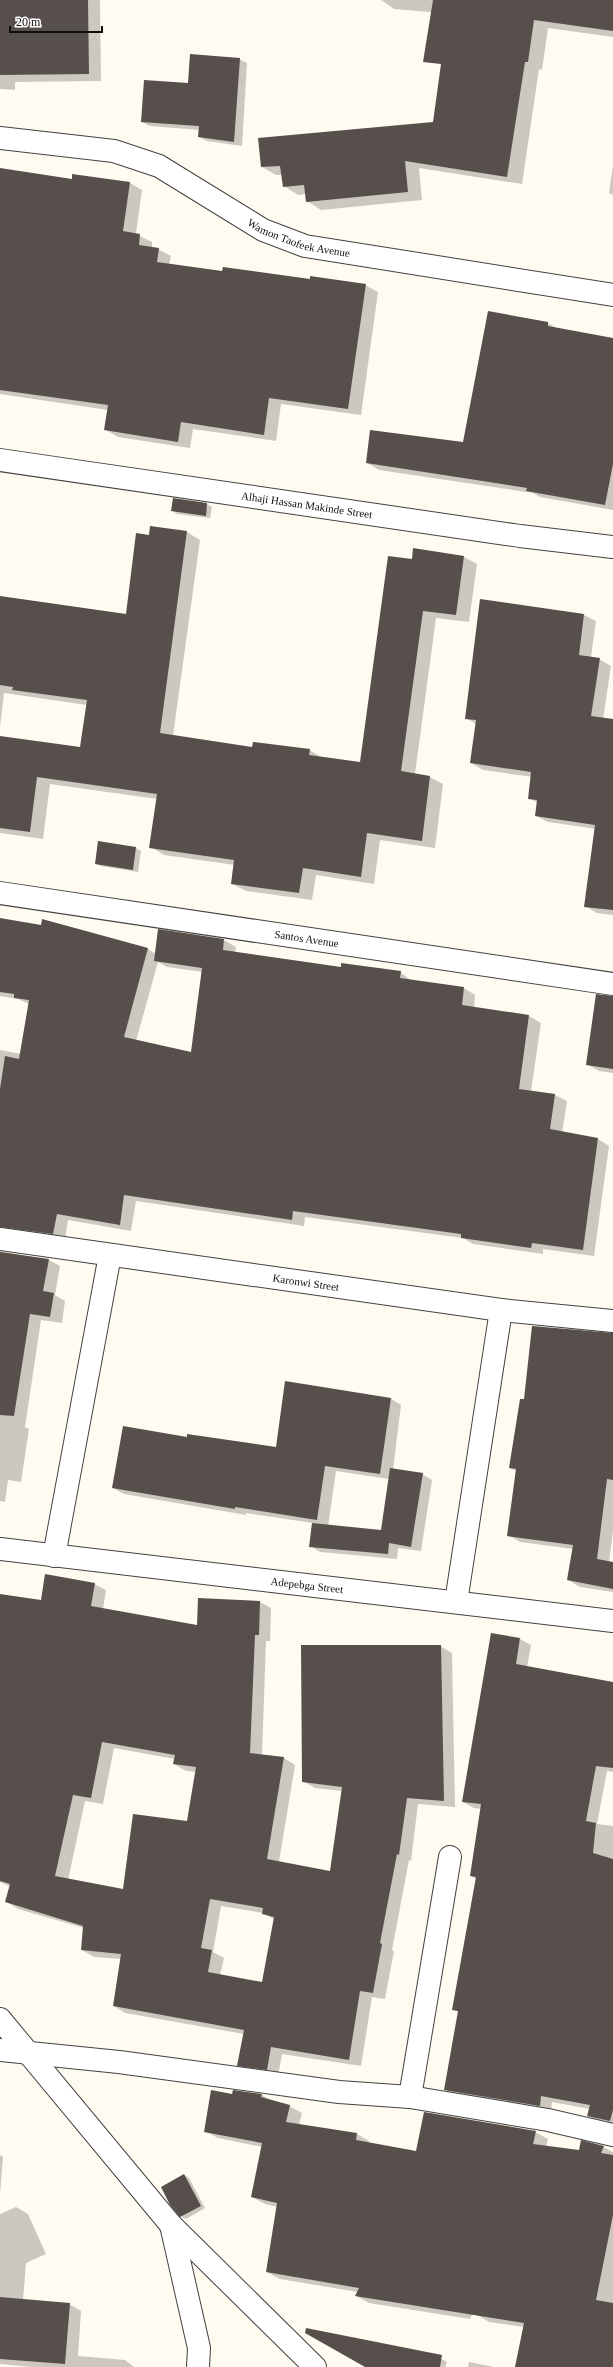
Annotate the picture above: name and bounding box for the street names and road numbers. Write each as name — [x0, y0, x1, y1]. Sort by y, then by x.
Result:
street label: Wamon Taofeek Avenue — [245, 216, 351, 259]
street label: Alhaji Hassan Makinde Street — [240, 489, 373, 520]
street label: Santos Avenue — [274, 928, 340, 949]
street label: Karonwi Street — [272, 1272, 340, 1293]
street label: Adepebga Street — [270, 1575, 344, 1595]

